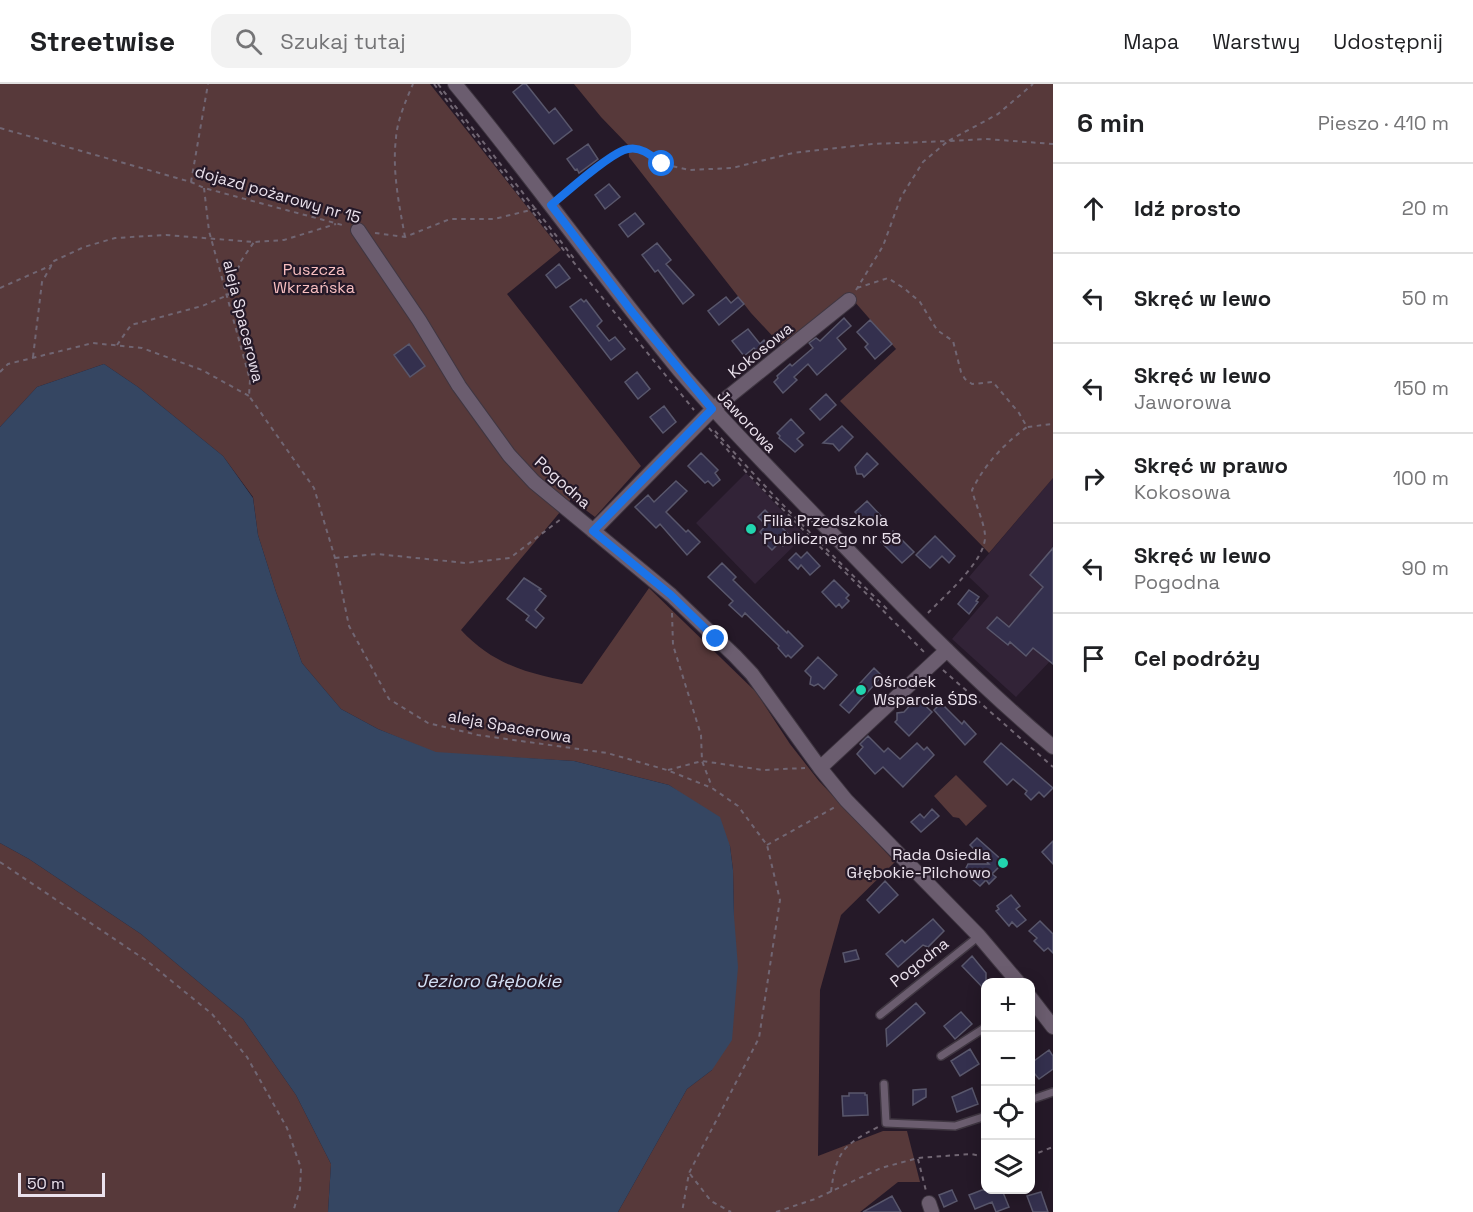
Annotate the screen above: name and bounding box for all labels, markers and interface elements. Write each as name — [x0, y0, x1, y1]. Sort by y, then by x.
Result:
search box — [211, 14, 631, 68]
text: Streetwise — [30, 23, 175, 59]
icon: search — [232, 25, 265, 58]
text: Szukaj tutaj — [280, 27, 406, 55]
text: Mapa — [1123, 28, 1179, 55]
text: Warstwy — [1212, 28, 1300, 55]
text: Udostępnij — [1333, 28, 1443, 55]
text: 6 min — [1077, 106, 1145, 140]
text: Pieszo · 410 m — [1318, 110, 1449, 136]
route start — [648, 150, 674, 176]
street label: dojazd pożarowy nr 15 — [192, 161, 363, 228]
icon: ahead — [1077, 192, 1110, 225]
text: Idź prosto — [1134, 194, 1241, 222]
text: 20 m — [1402, 195, 1449, 221]
street label: aleja Spacerowa — [218, 258, 269, 384]
park label: Puszcza Wkrzańska — [273, 259, 355, 298]
icon: left — [1077, 282, 1110, 315]
text: Skręć w lewo — [1134, 284, 1271, 312]
text: 50 m — [1402, 285, 1449, 311]
street label: Kokosowa — [724, 318, 797, 383]
text: Skręć w lewo — [1134, 361, 1271, 389]
icon: left — [1077, 372, 1110, 405]
text: 150 m — [1394, 375, 1449, 401]
street label: Jaworowa — [712, 386, 781, 457]
text: Jaworowa — [1134, 389, 1232, 415]
text: Skręć w prawo — [1134, 451, 1288, 479]
street label: Pogodna — [530, 452, 595, 513]
icon: right — [1077, 462, 1110, 495]
text: 100 m — [1393, 465, 1449, 491]
text: Kokosowa — [1134, 479, 1231, 505]
place label: Filia Przedszkola Publicznego nr 58 — [763, 510, 901, 549]
marker: Filia Przedszkola Publicznego nr 58 — [744, 522, 758, 536]
text: Skręć w lewo — [1134, 541, 1271, 569]
icon: left — [1077, 552, 1110, 585]
text: 90 m — [1402, 555, 1449, 581]
text: Pogodna — [1134, 569, 1220, 595]
route end — [702, 625, 728, 651]
icon: arrive — [1077, 642, 1110, 675]
text: Cel podróży — [1134, 644, 1260, 672]
place label: Ośrodek Wsparcia ŚDS — [873, 671, 978, 710]
marker: Ośrodek Wsparcia ŚDS — [854, 683, 868, 697]
street label: aleja Spacerowa — [446, 705, 573, 748]
place label: Rada Osiedla Głębokie-Pilchowo — [846, 844, 991, 883]
marker: Rada Osiedla Głębokie-Pilchowo — [996, 856, 1010, 870]
street label: Pogodna — [886, 933, 953, 992]
water label: Jezioro Głębokie — [417, 969, 562, 992]
map controls — [981, 978, 1035, 1194]
button: + — [981, 978, 1035, 1032]
button: − — [981, 1032, 1035, 1086]
button: locate — [981, 1086, 1035, 1140]
button: layers — [981, 1140, 1035, 1194]
scale bar — [18, 1170, 105, 1198]
text: 50 m — [27, 1173, 65, 1194]

